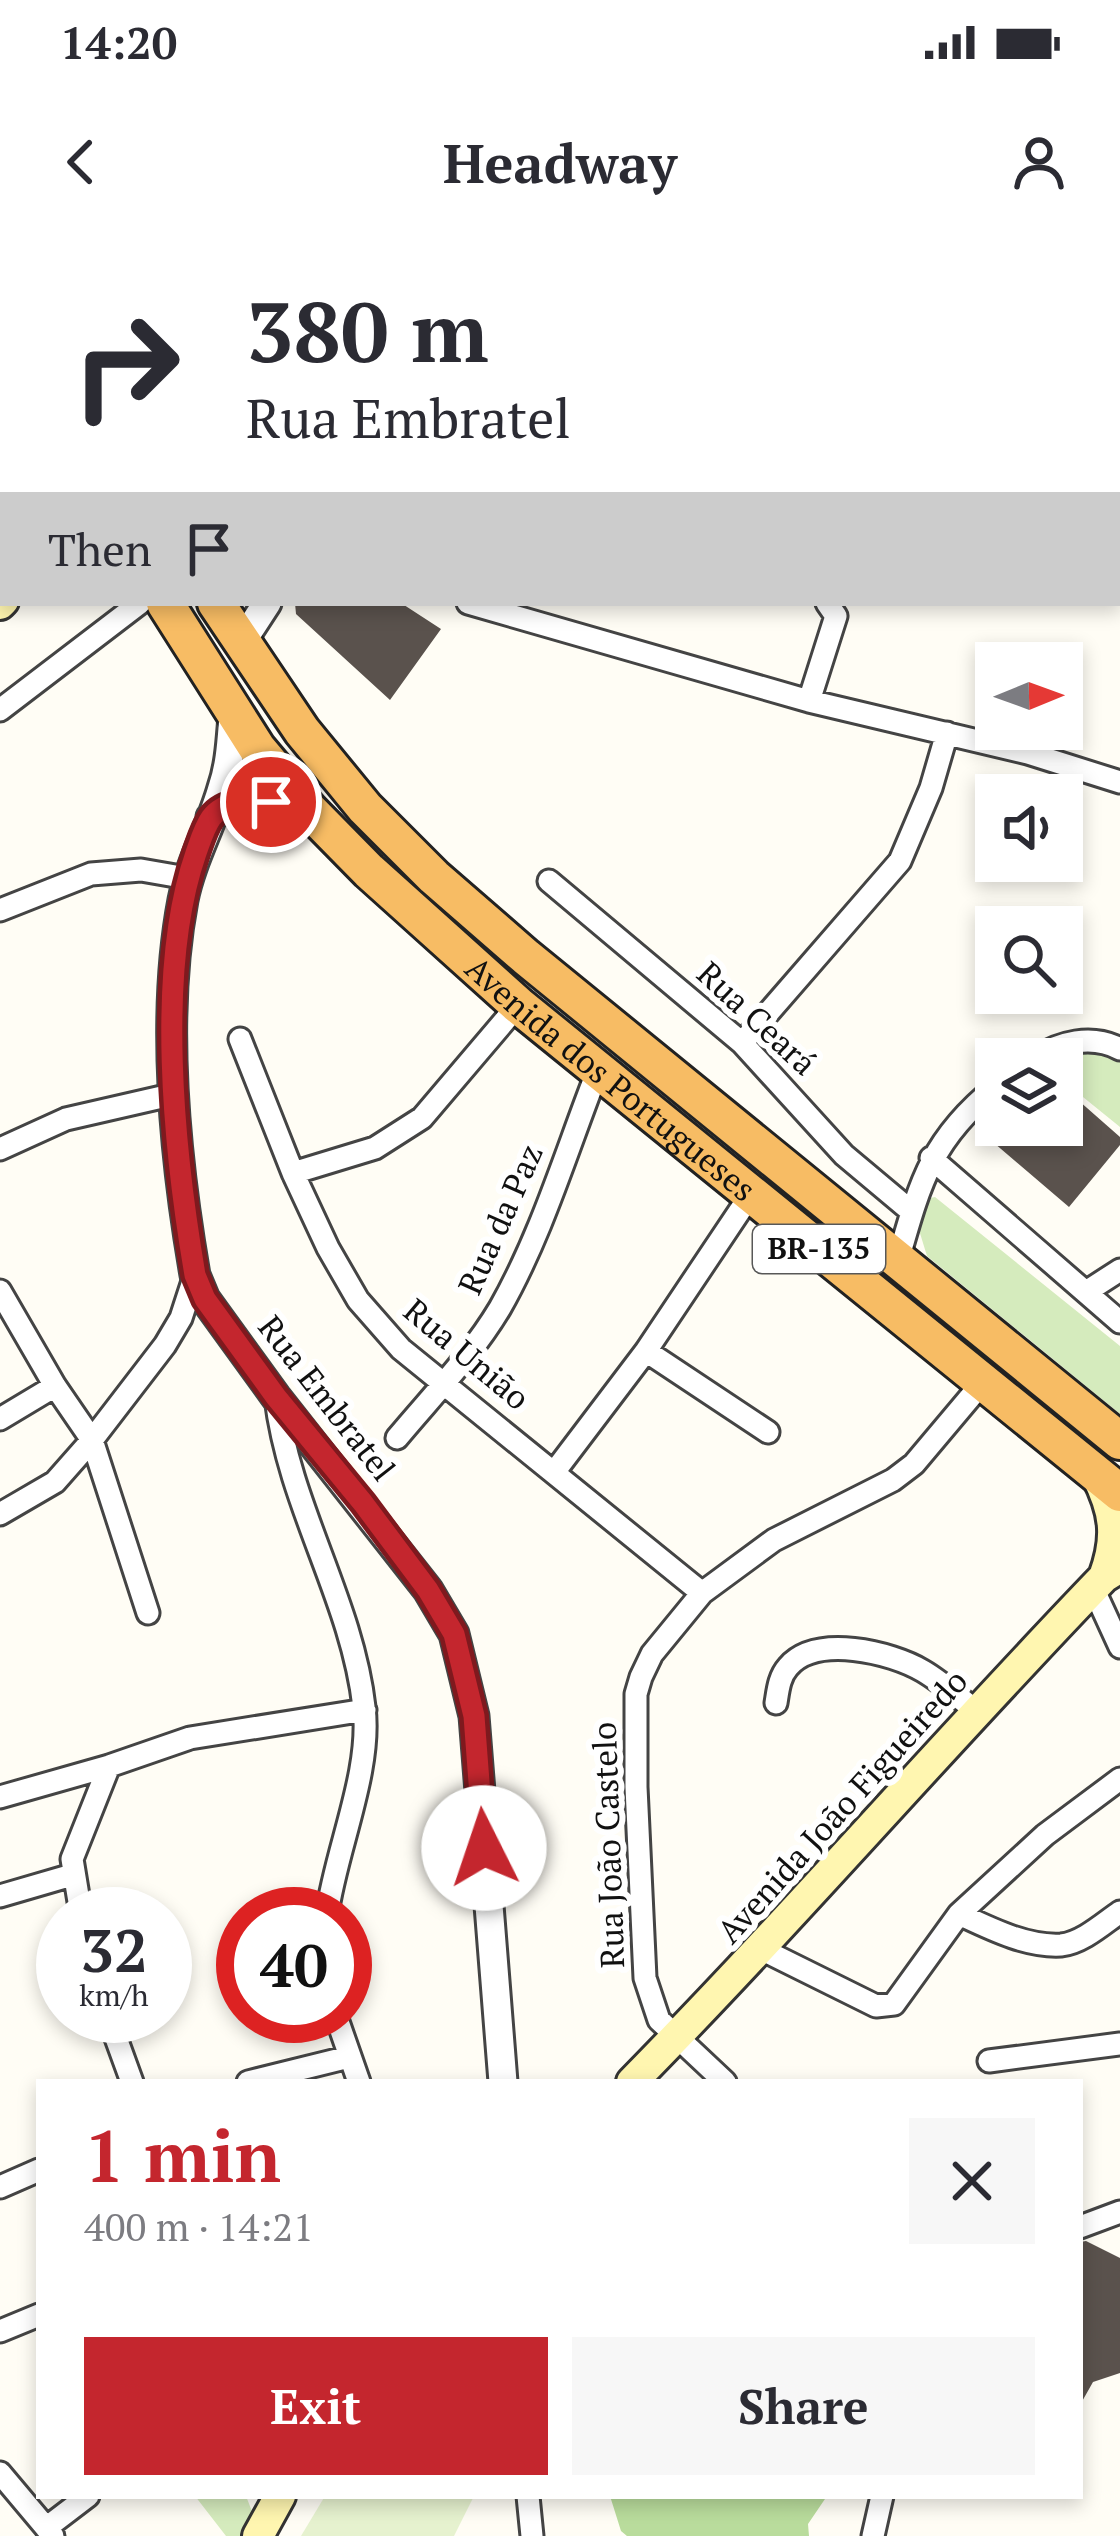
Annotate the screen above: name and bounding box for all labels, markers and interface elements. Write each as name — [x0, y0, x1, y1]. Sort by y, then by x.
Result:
text: 14:20 — [60, 12, 177, 72]
text: Headway — [443, 127, 677, 198]
icon: back — [48, 129, 114, 195]
icon: person — [1006, 129, 1072, 195]
text: 380 m — [246, 275, 489, 386]
icon: right — [48, 288, 204, 444]
text: Rua Embratel — [246, 382, 571, 453]
icon: arrive — [176, 516, 242, 582]
text: Then — [48, 519, 152, 579]
north arrow — [975, 642, 1083, 750]
map controls — [975, 642, 1083, 1146]
pin — [220, 751, 322, 853]
icon: arrive — [238, 769, 304, 835]
button: sound — [975, 774, 1083, 882]
button: search — [975, 906, 1083, 1014]
street label: Avenida dos Portugueses — [457, 946, 765, 1210]
street label: Rua Ceará — [689, 952, 826, 1084]
button: layers — [975, 1038, 1083, 1146]
street label: Rua da Paz — [447, 1137, 552, 1301]
road number: BR-135 — [753, 1225, 885, 1273]
street label: Rua União — [396, 1289, 539, 1419]
street label: Rua Embratel — [249, 1306, 405, 1489]
street label: Avenida João Figueiredo — [707, 1660, 976, 1952]
street label: Rua João Castelo — [582, 1721, 633, 1969]
position arrow — [421, 1785, 547, 1911]
speed limit sign: 40 — [216, 1887, 372, 2043]
text: 32 — [80, 1910, 148, 1989]
text: km/h — [79, 1975, 149, 2015]
text: 1 min — [84, 2107, 281, 2203]
button: close — [909, 2118, 1035, 2244]
text: 400 m · 14:21 — [84, 2200, 314, 2252]
button: Exit — [84, 2337, 548, 2475]
button: Share — [572, 2337, 1035, 2475]

